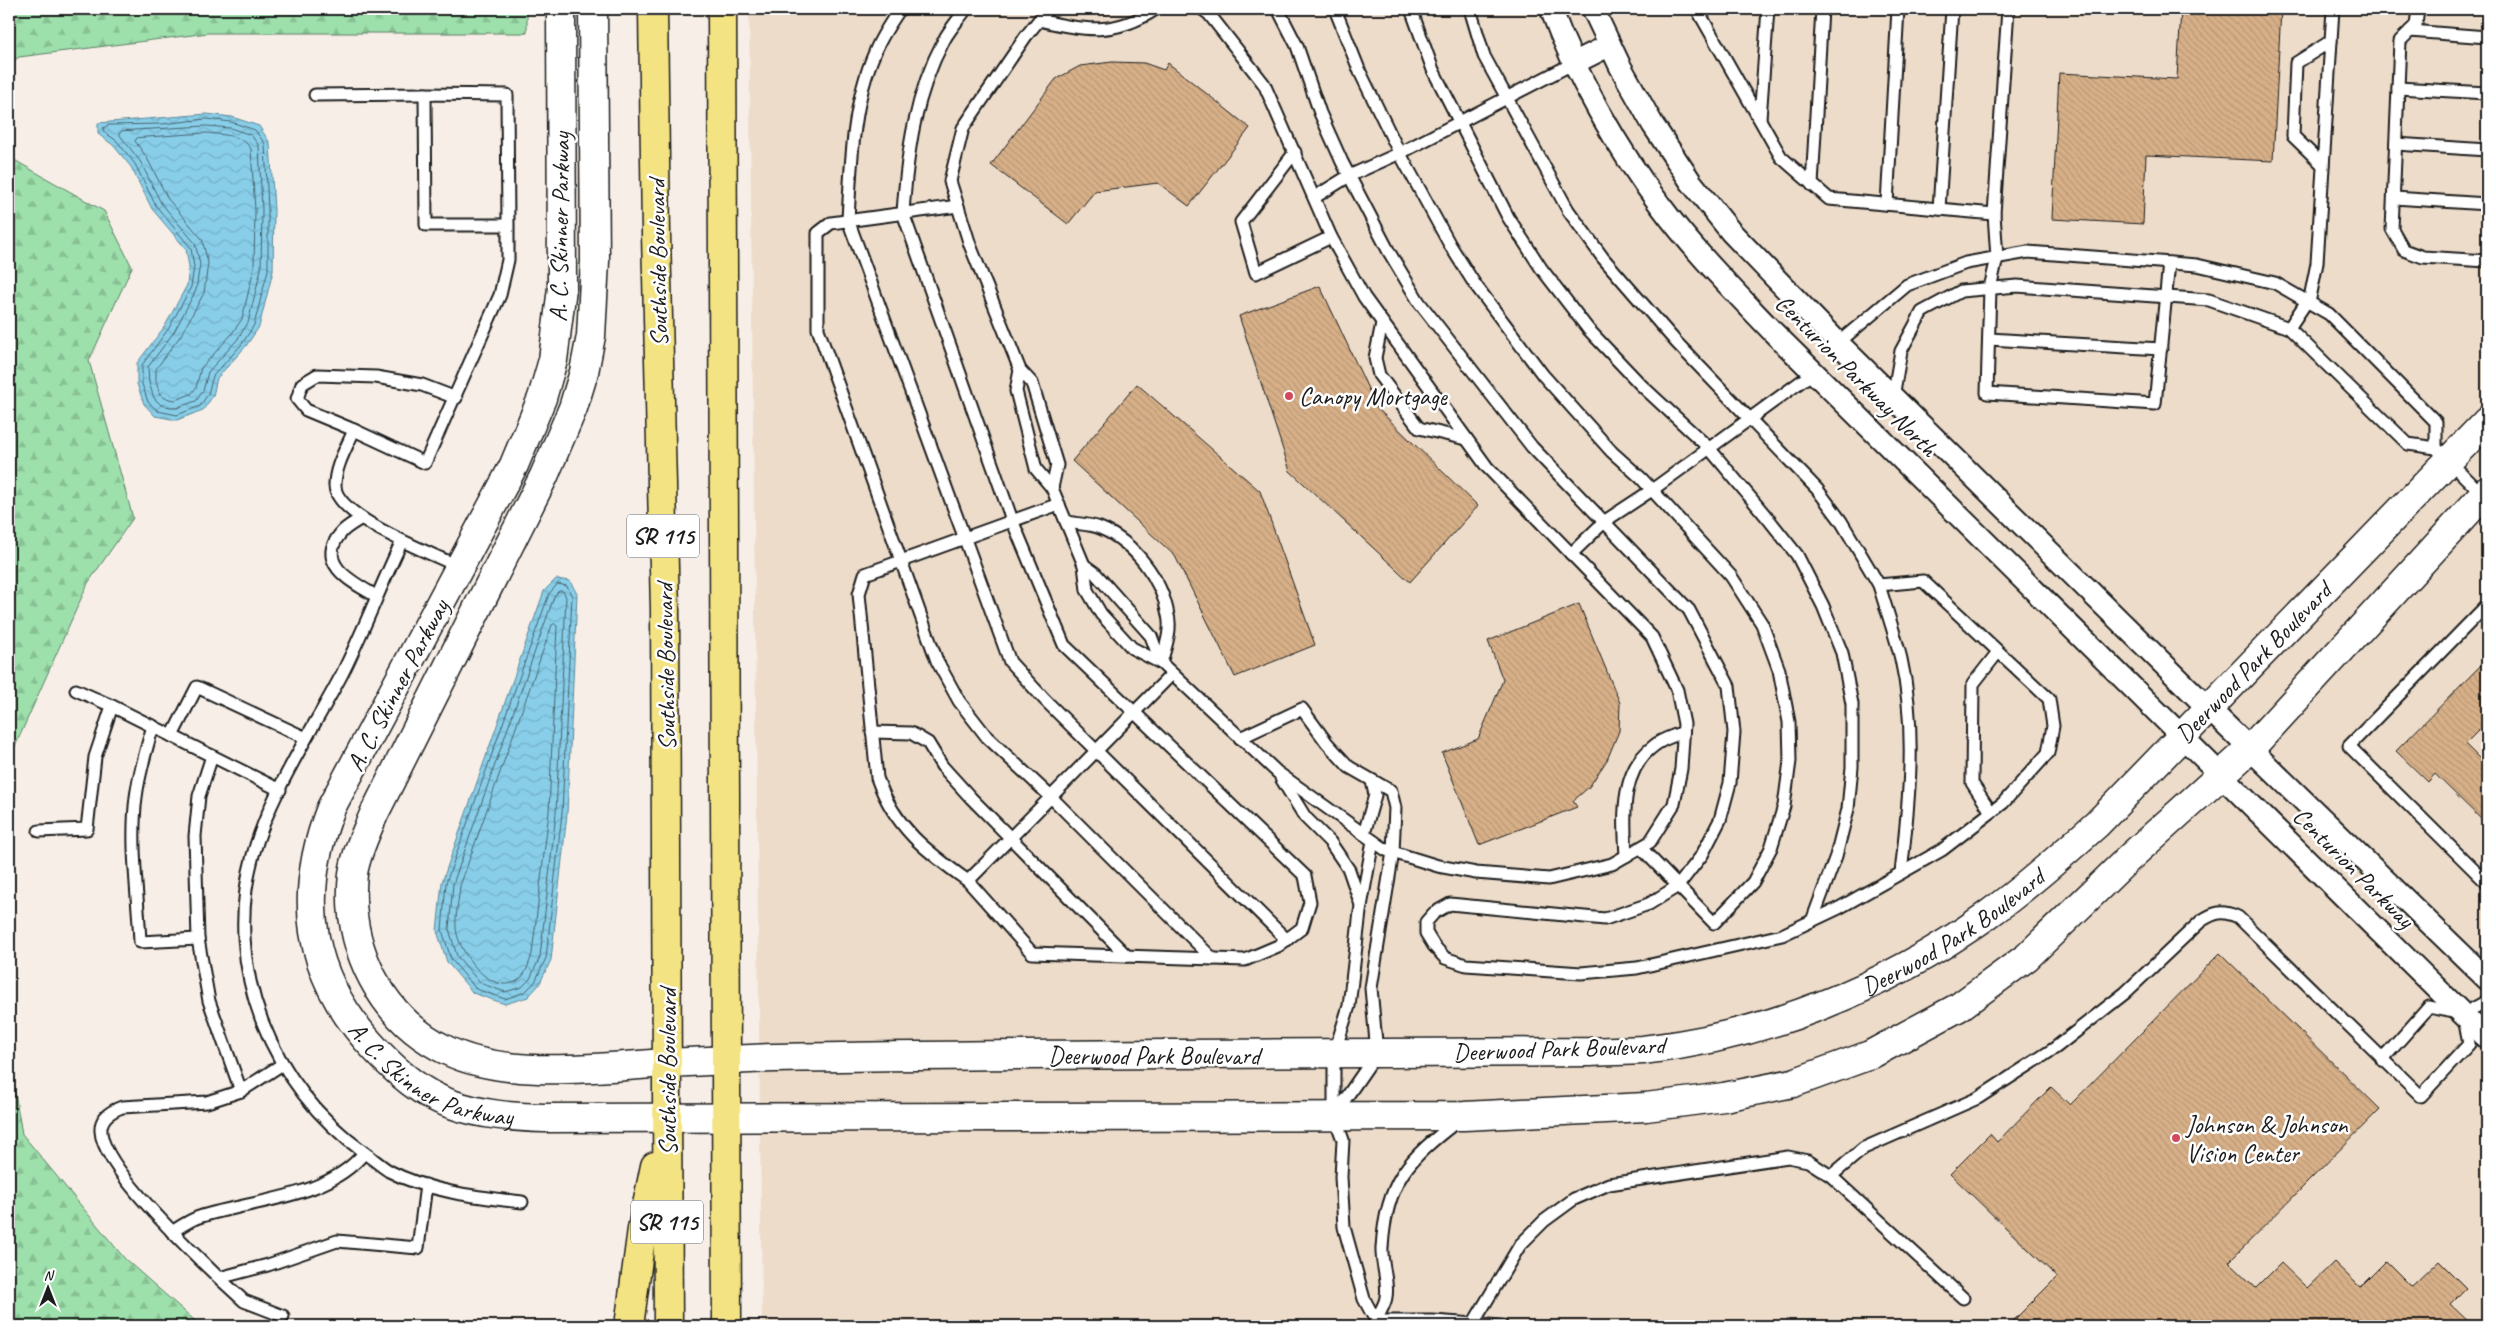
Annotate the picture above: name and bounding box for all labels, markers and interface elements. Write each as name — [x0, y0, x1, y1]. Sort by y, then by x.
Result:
street label: A. C. Skinner Parkway — [542, 130, 578, 322]
street label: Southside Boulevard — [640, 175, 675, 347]
street label: Centurion Parkway North — [1768, 288, 1946, 465]
place label: Canopy Mortgage — [1299, 381, 1449, 413]
marker: Canopy Mortgage — [1283, 390, 1295, 402]
road number: SR 115 — [627, 514, 699, 558]
street label: Deerwood Park Boulevard — [2169, 573, 2341, 750]
street label: Southside Boulevard — [648, 579, 683, 751]
street label: A. C. Skinner Parkway — [339, 593, 457, 777]
street label: Centurion Parkway — [2286, 800, 2422, 936]
street label: Deerwood Park Boulevard — [1857, 860, 2054, 1003]
street label: Southside Boulevard — [652, 984, 684, 1156]
street label: A. C. Skinner Parkway — [341, 1015, 516, 1133]
street label: Deerwood Park Boulevard — [1453, 1029, 1668, 1069]
street label: Deerwood Park Boulevard — [1048, 1040, 1263, 1072]
place label: Johnson & Johnson Vision Center — [2185, 1109, 2348, 1170]
marker: Johnson & Johnson Vision Center — [2170, 1132, 2182, 1144]
road number: SR 115 — [631, 1200, 703, 1244]
north arrow — [22, 1262, 72, 1312]
text: N — [44, 1267, 55, 1284]

